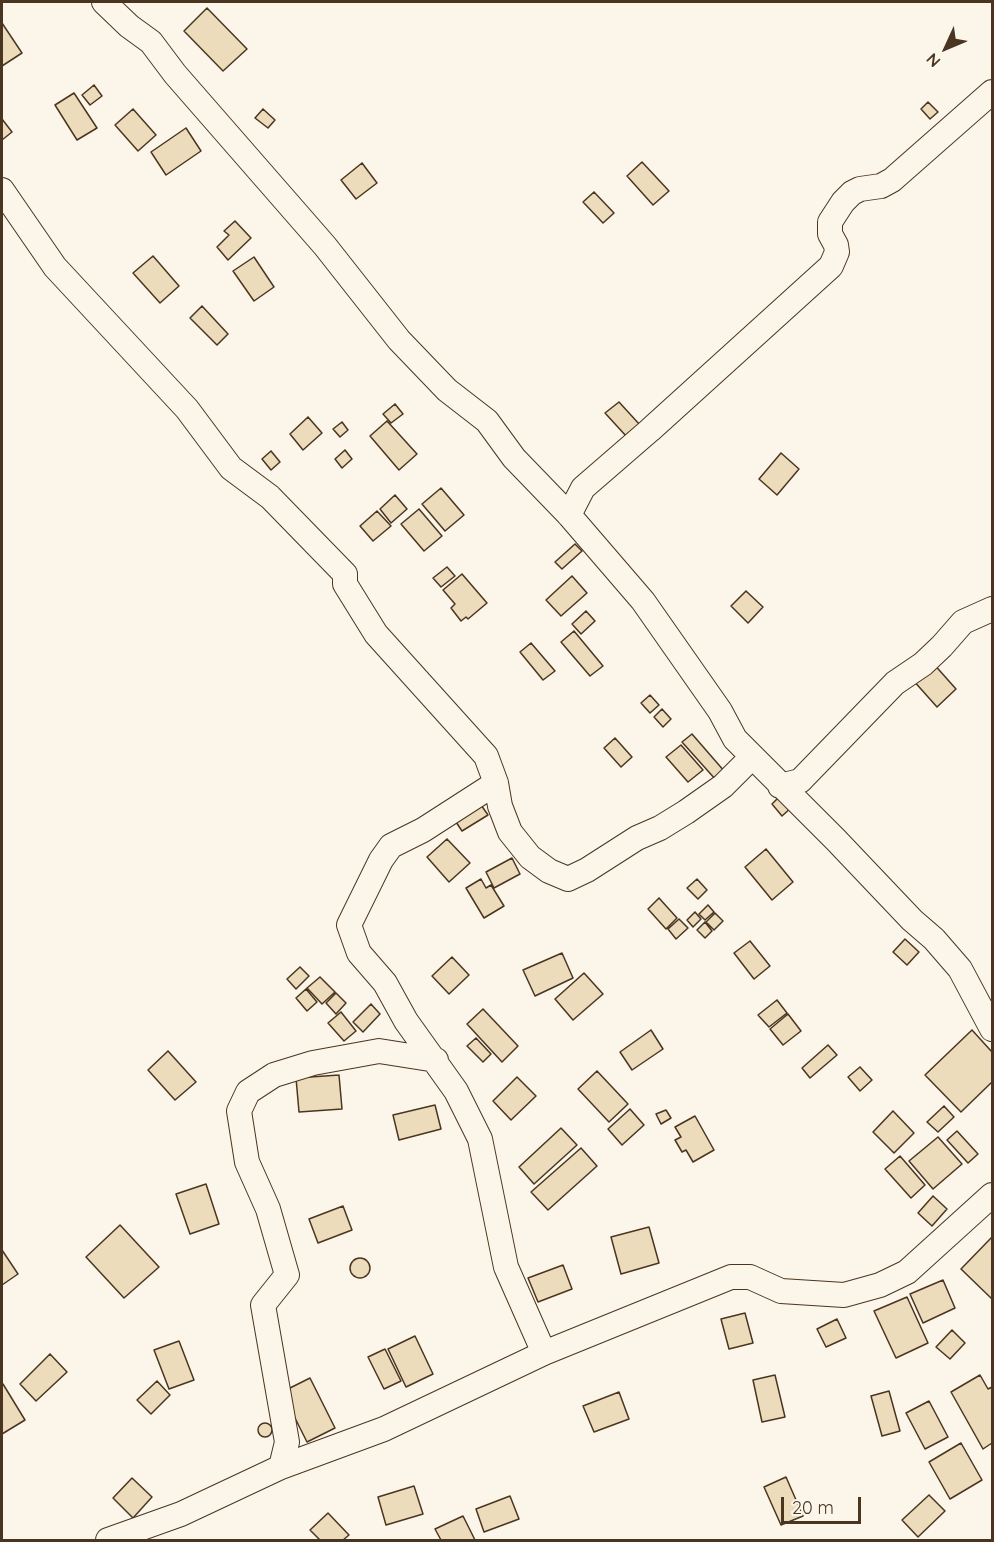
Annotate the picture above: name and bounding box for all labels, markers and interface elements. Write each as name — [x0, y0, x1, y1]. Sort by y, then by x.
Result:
north arrow — [916, 18, 976, 78]
text: N — [922, 49, 944, 72]
scale bar — [784, 1485, 864, 1523]
text: 20 m — [792, 1496, 834, 1519]

